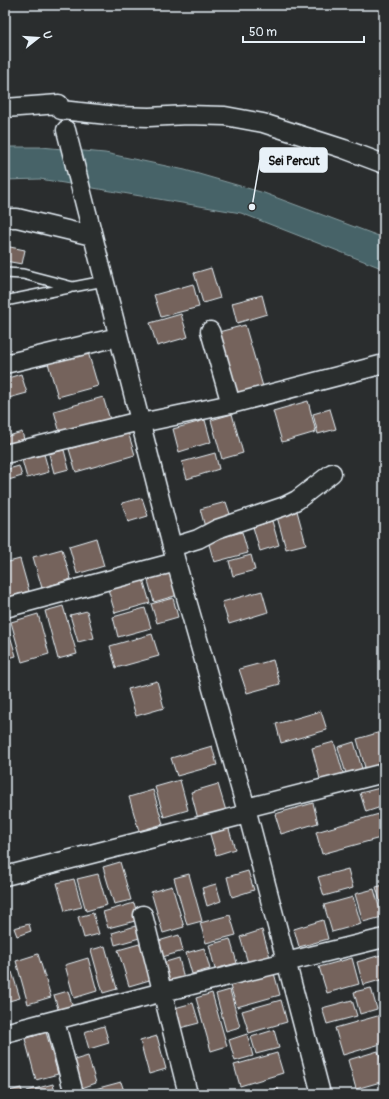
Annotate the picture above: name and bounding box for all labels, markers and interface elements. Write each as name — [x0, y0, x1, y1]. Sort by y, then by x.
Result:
north arrow — [18, 18, 58, 58]
scale bar — [243, 18, 364, 44]
text: 50 m — [249, 25, 277, 40]
text: U — [40, 30, 54, 41]
callout: Sei Percut — [260, 148, 327, 172]
text: Sei Percut — [268, 154, 321, 169]

